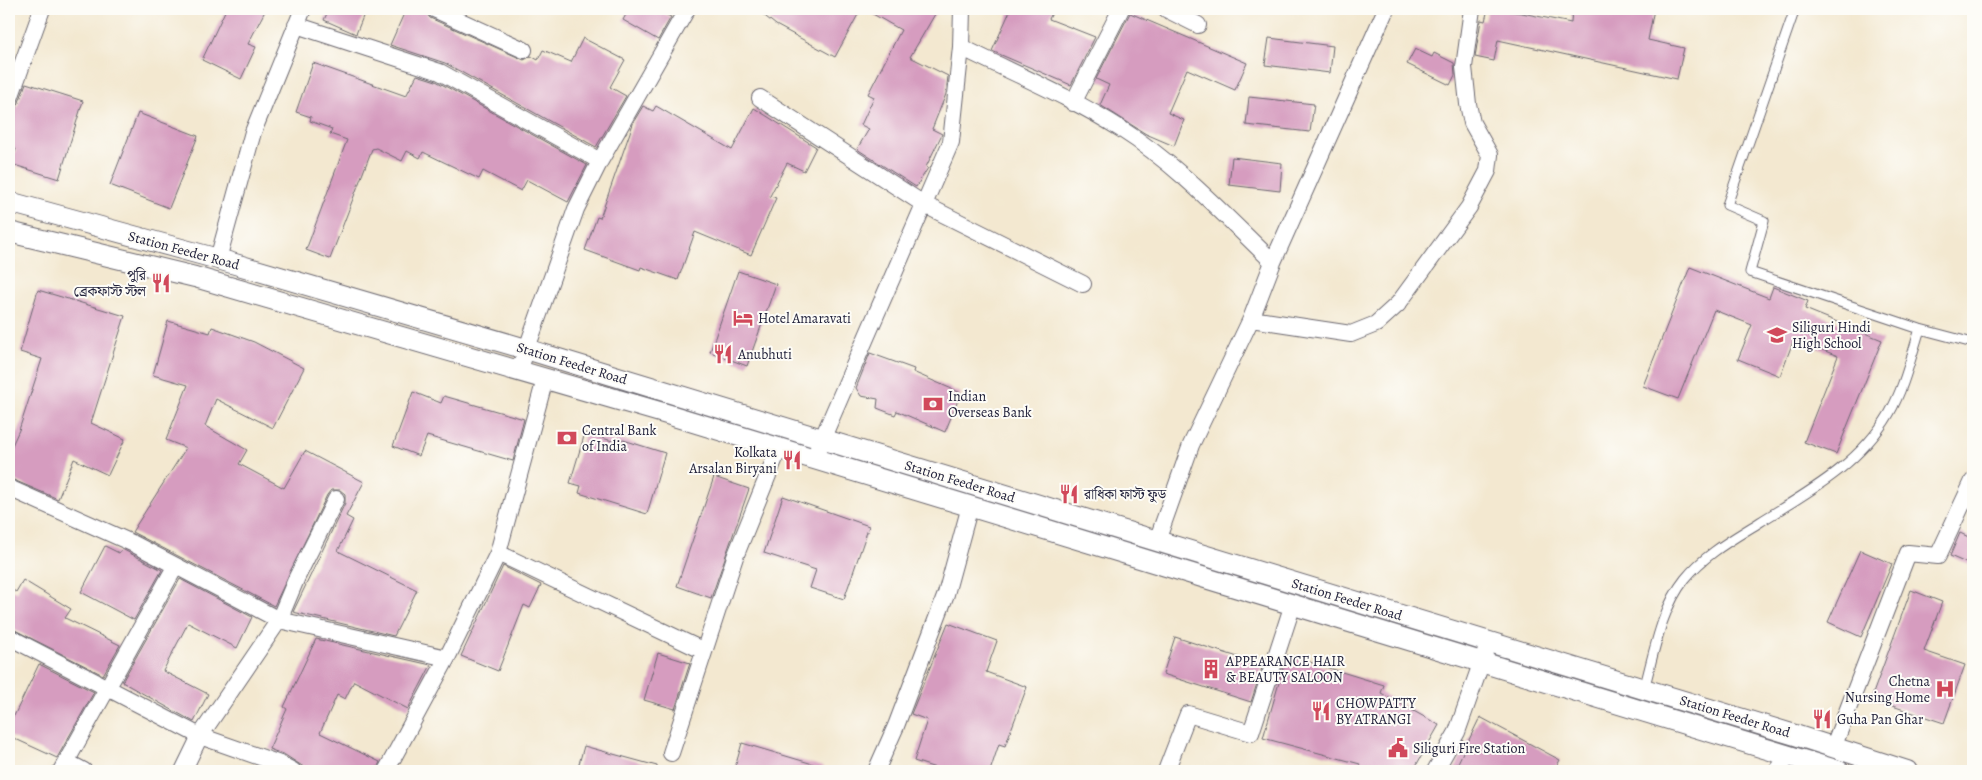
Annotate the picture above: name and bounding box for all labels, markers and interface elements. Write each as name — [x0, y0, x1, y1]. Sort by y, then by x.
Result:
street label: Station Feeder Road — [126, 226, 242, 275]
place label: পুরি ব্রেকফাস্ট স্টল — [74, 266, 147, 301]
restaurant icon: পুরি ব্রেকফাস্ট স্টল — [150, 272, 172, 294]
hotel icon: Hotel Amaravati — [732, 307, 754, 329]
place label: Hotel Amaravati — [758, 309, 851, 328]
place label: Siliguri Hindi High School — [1792, 318, 1871, 353]
school or university icon: Siliguri Hindi High School — [1766, 324, 1788, 346]
street label: Station Feeder Road — [514, 338, 630, 389]
restaurant icon: Anubhuti — [712, 343, 734, 365]
place label: Anubhuti — [737, 345, 792, 364]
place label: Indian Overseas Bank — [948, 387, 1032, 422]
bank icon: Indian Overseas Bank — [922, 393, 944, 415]
place label: Central Bank of India — [582, 421, 657, 456]
bank icon: Central Bank of India — [556, 427, 578, 449]
place label: Kolkata Arsalan Biryani — [688, 443, 777, 478]
restaurant icon: Kolkata Arsalan Biryani — [781, 449, 803, 471]
street label: Station Feeder Road — [902, 456, 1018, 507]
restaurant icon: রাধিকা ফাস্ট ফুড — [1058, 483, 1080, 505]
place label: রাধিকা ফাস্ট ফুড — [1083, 485, 1167, 504]
street label: Station Feeder Road — [1289, 574, 1405, 625]
place label: APPEARANCE HAIR & BEAUTY SALOON — [1225, 652, 1345, 687]
building icon: APPEARANCE HAIR & BEAUTY SALOON — [1200, 658, 1222, 680]
place label: Chetna Nursing Home — [1845, 672, 1930, 707]
hospital icon: Chetna Nursing Home — [1934, 678, 1956, 700]
street label: Station Feeder Road — [1677, 691, 1793, 742]
place label: CHOWPATTY BY ATRANGI — [1336, 694, 1416, 729]
restaurant icon: CHOWPATTY BY ATRANGI — [1310, 700, 1332, 722]
restaurant icon: Guha Pan Ghar — [1811, 708, 1833, 730]
place label: Guha Pan Ghar — [1837, 710, 1924, 729]
public building icon: Siliguri Fire Station — [1387, 737, 1409, 759]
place label: Siliguri Fire Station — [1413, 739, 1525, 758]

